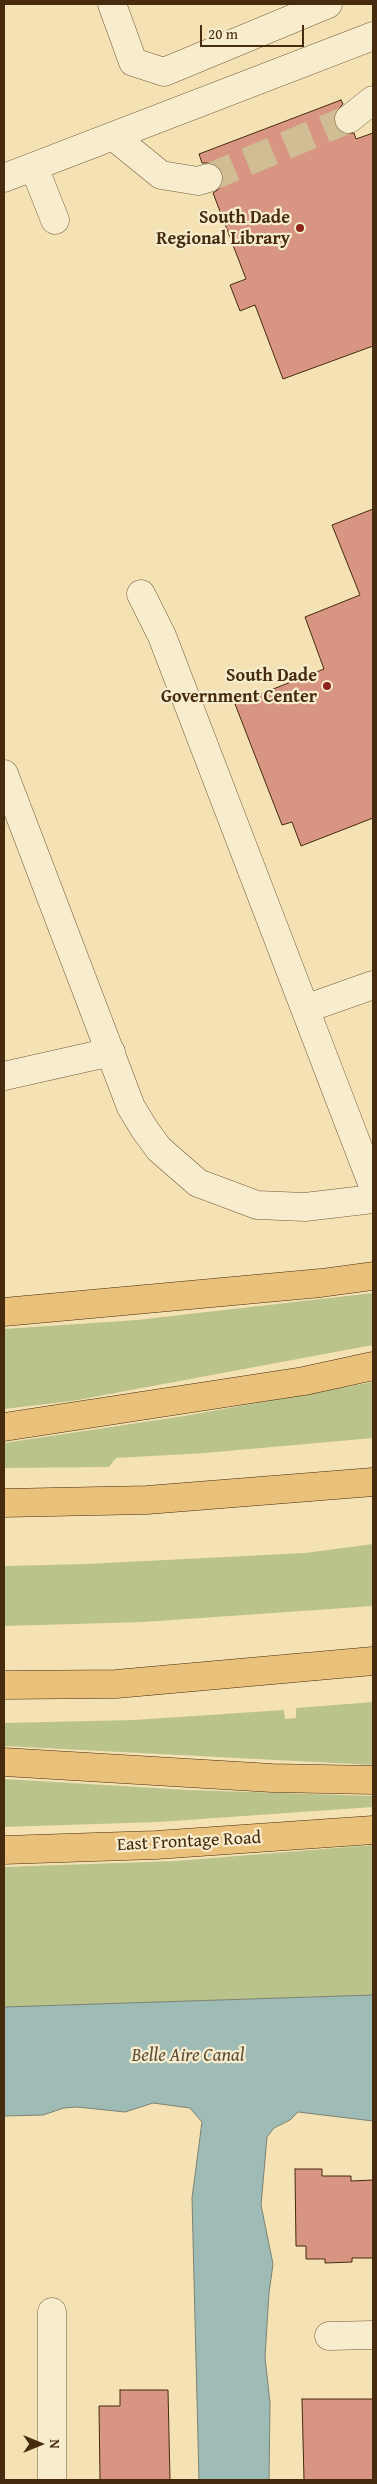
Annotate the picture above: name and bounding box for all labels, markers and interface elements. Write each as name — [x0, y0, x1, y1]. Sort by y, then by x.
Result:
scale bar — [202, 15, 306, 47]
text: 20 m — [208, 23, 238, 44]
place label: South Dade Regional Library — [156, 207, 290, 250]
marker: South Dade Regional Library — [294, 222, 306, 234]
place label: South Dade Government Center — [161, 665, 317, 708]
marker: South Dade Government Center — [321, 680, 333, 692]
street label: East Frontage Road — [116, 1827, 262, 1857]
water label: Belle Aire Canal — [132, 2045, 244, 2067]
north arrow — [15, 2419, 65, 2469]
text: N — [45, 2439, 65, 2449]

